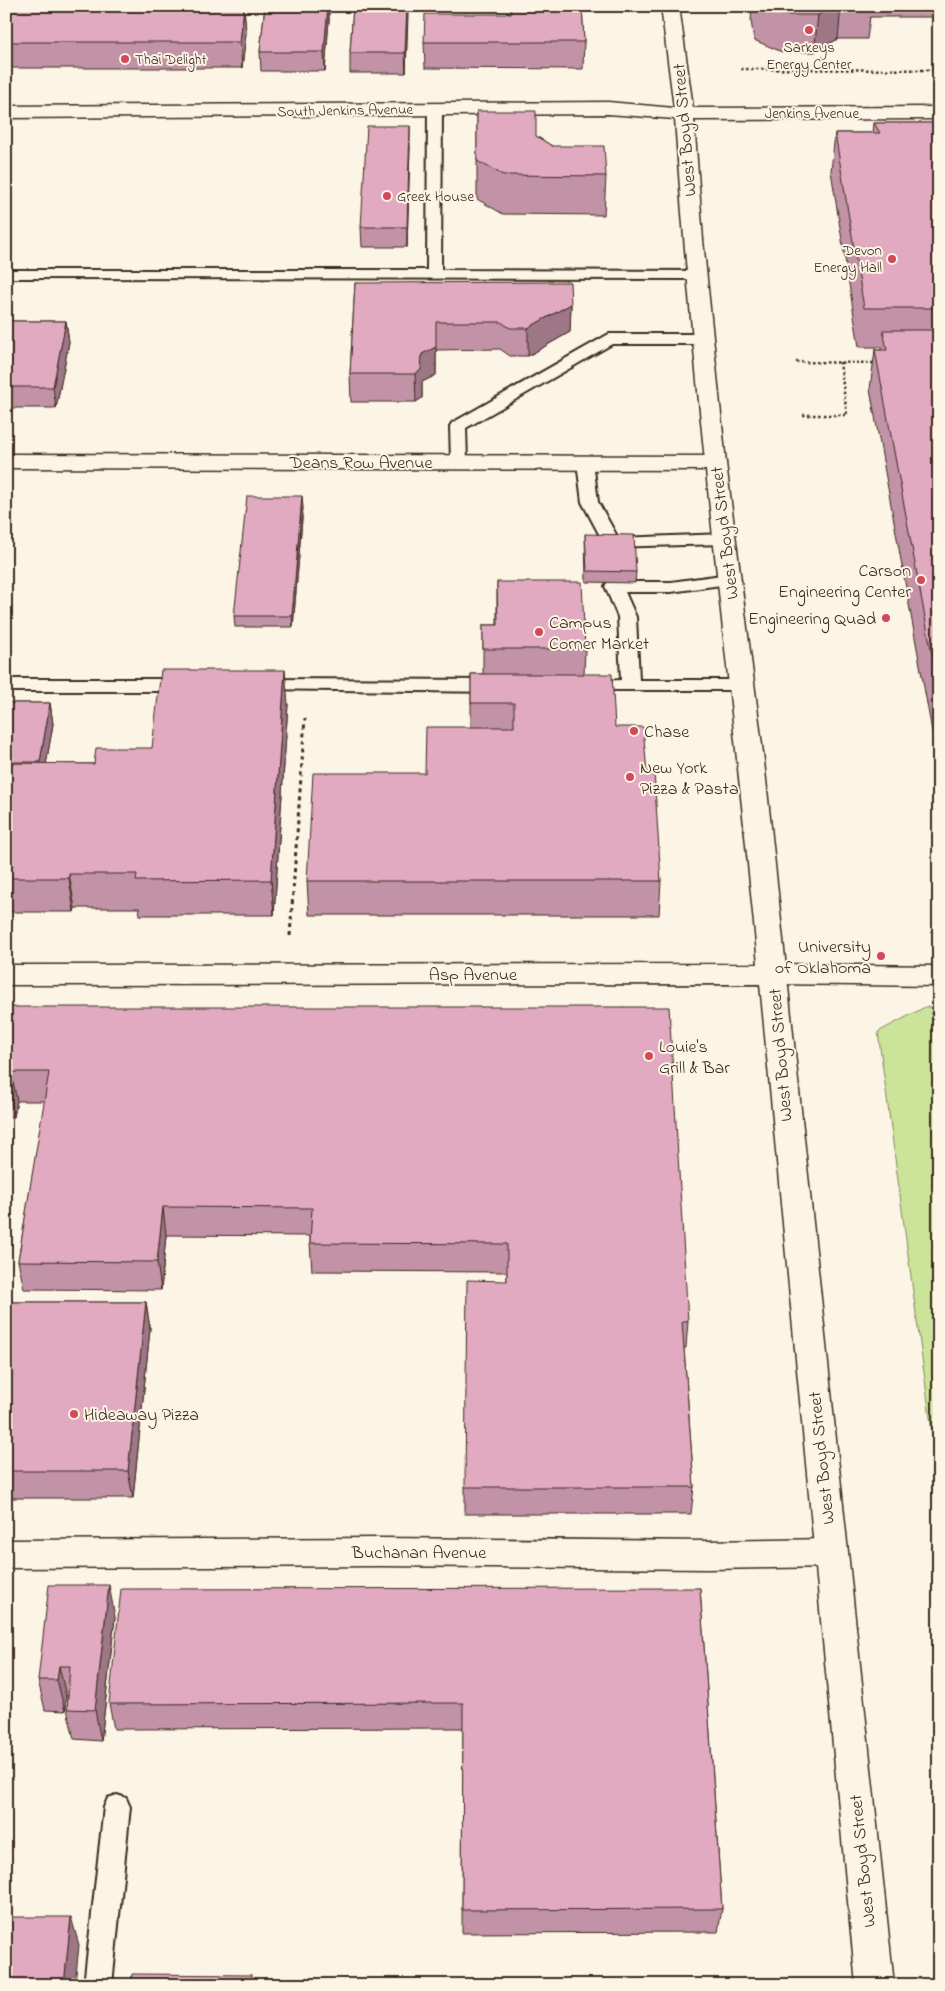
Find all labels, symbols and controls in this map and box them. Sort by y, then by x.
marker: Sarkeys Energy Center [803,24,815,36]
place label: Sarkeys Energy Center [766,37,852,77]
place label: Thai Delight [135,49,207,72]
marker: Thai Delight [119,53,131,65]
street label: West Boyd Street [667,62,705,198]
street label: South Jenkins Avenue [277,99,414,123]
street label: Jenkins Avenue [765,103,859,125]
place label: Greek House [397,186,475,208]
marker: Greek House [381,190,393,202]
place label: Devon Energy Hall [813,240,882,280]
marker: Devon Energy Hall [886,253,898,265]
street label: Deans Row Avenue [289,451,433,477]
street label: West Boyd Street [705,465,747,601]
place label: Carson Engineering Center [778,559,911,607]
marker: Carson Engineering Center [915,574,927,586]
place label: Engineering Quad [748,607,876,634]
place label: Campus Corner Market [549,611,649,658]
marker: Engineering Quad [880,612,892,624]
marker: Campus Corner Market [533,626,545,638]
place label: Chase [644,720,690,746]
marker: Chase [628,725,640,737]
place label: New York Pizza & Pasta [640,756,739,803]
marker: New York Pizza & Pasta [624,771,636,783]
place label: University of Oklahoma [775,935,871,982]
marker: University of Oklahoma [875,950,887,962]
street label: Asp Avenue [429,963,518,989]
street label: West Boyd Street [763,987,801,1123]
place label: Louie's Grill & Bar [659,1035,730,1082]
marker: Louie's Grill & Bar [643,1050,655,1062]
street label: West Boyd Street [803,1390,843,1526]
place label: Hideaway Pizza [84,1403,199,1429]
marker: Hideaway Pizza [68,1408,80,1420]
street label: Buchanan Avenue [351,1541,487,1567]
street label: West Boyd Street [844,1793,884,1929]

